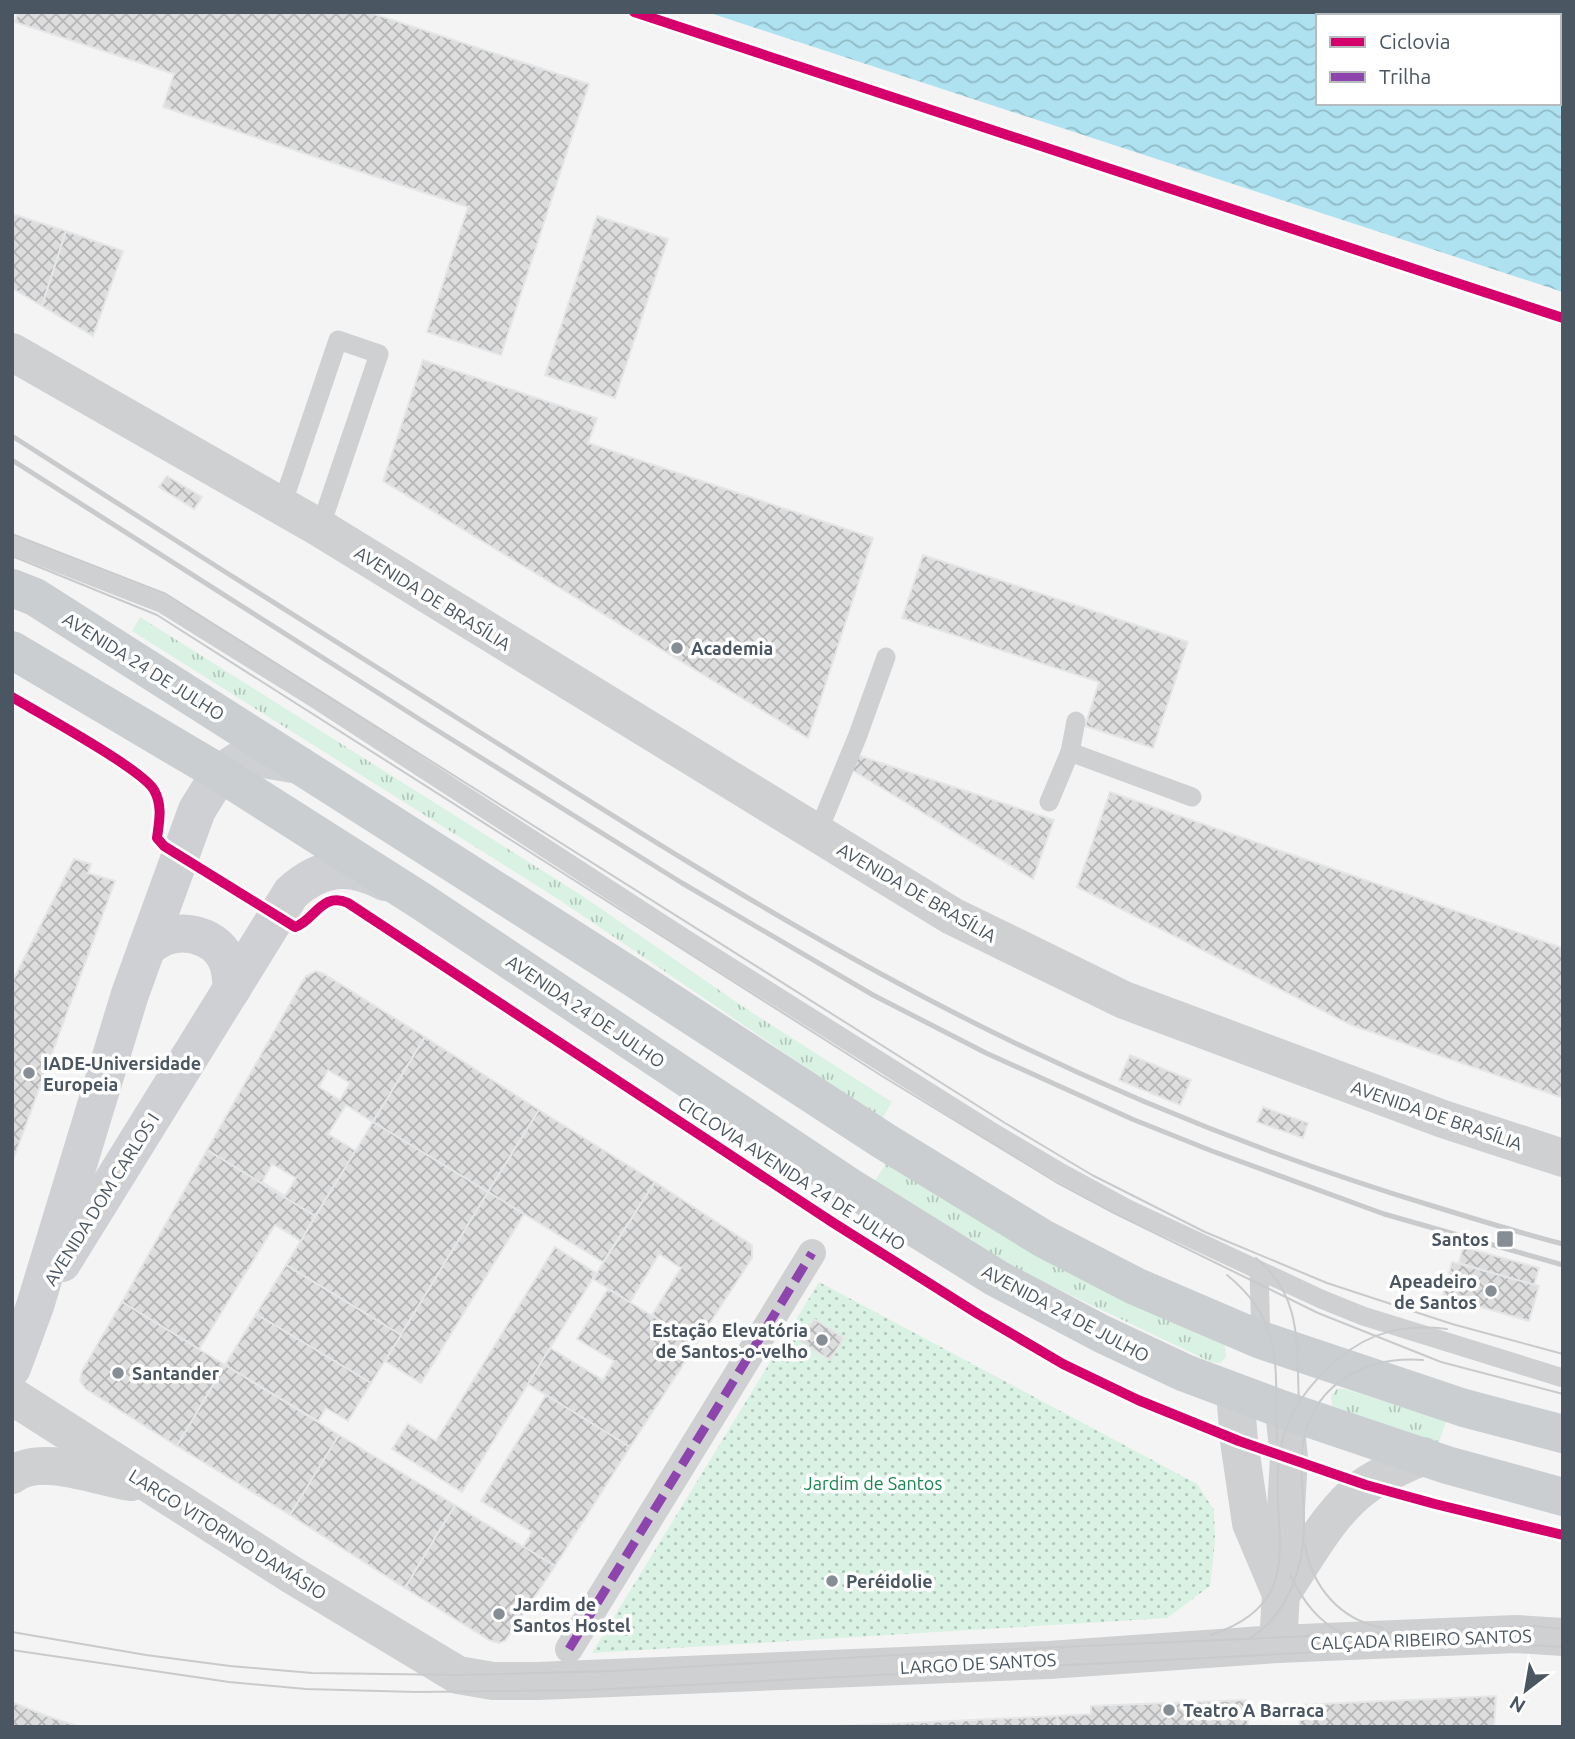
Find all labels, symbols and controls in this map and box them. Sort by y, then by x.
legend [1316,14,1561,105]
text: Ciclovia [1379,29,1451,53]
text: Trilha [1379,64,1431,88]
street label: AVENIDA DE BRASÍLIA [352,541,515,654]
street label: AVENIDA 24 DE JULHO [60,608,228,724]
place label: Academia [691,638,773,658]
marker: Academia [669,640,685,656]
street label: AVENIDA DE BRASÍLIA [834,838,1001,946]
street label: AVENIDA 24 DE JULHO [503,951,669,1071]
place label: IADE-Universidade Europeia [43,1053,201,1094]
marker: IADE-Universidade Europeia [21,1065,37,1081]
street label: AVENIDA DE BRASÍLIA [1349,1075,1526,1154]
street label: CICLOVIA AVENIDA 24 DE JULHO [675,1092,909,1254]
street label: AVENIDA DOM CARLOS I [40,1109,162,1289]
place label: Santos [1431,1229,1489,1249]
marker: Santos [1495,1229,1515,1249]
street label: AVENIDA 24 DE JULHO [979,1260,1153,1366]
place label: Apeadeiro de Santos [1389,1271,1477,1312]
marker: Apeadeiro de Santos [1483,1283,1499,1299]
place label: Estação Elevatória de Santos-o-velho [652,1320,808,1361]
marker: Estação Elevatória de Santos-o-velho [814,1332,830,1348]
place label: Santander [132,1363,220,1383]
marker: Santander [110,1365,126,1381]
street label: LARGO VITORINO DAMÁSIO [126,1464,331,1603]
park label: Jardim de Santos [804,1473,942,1493]
place label: Peréidolie [846,1571,933,1591]
marker: Peréidolie [824,1573,840,1589]
place label: Jardim de Santos Hostel [513,1594,631,1635]
marker: Jardim de Santos Hostel [491,1606,507,1622]
street label: CALÇADA RIBEIRO SANTOS [1310,1625,1532,1653]
street label: LARGO DE SANTOS [899,1649,1057,1677]
north arrow [1491,1655,1561,1725]
text: N [1505,1691,1529,1718]
place label: Teatro A Barraca [1183,1700,1324,1720]
marker: Teatro A Barraca [1161,1702,1177,1718]

